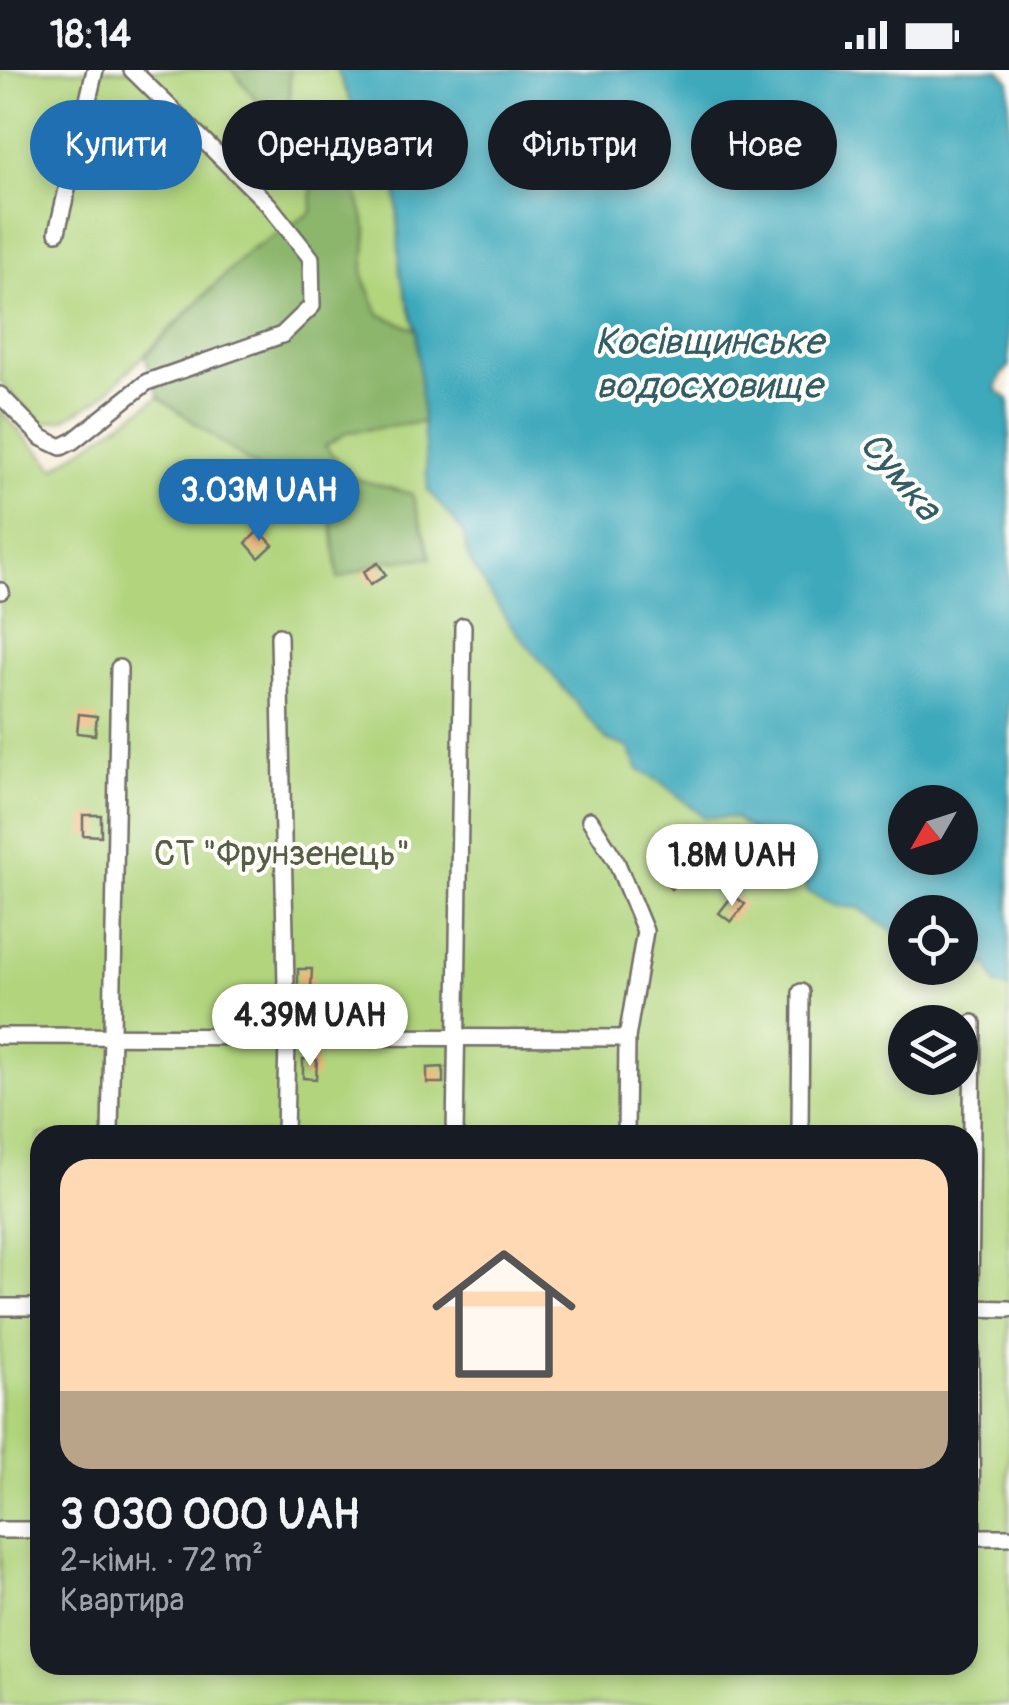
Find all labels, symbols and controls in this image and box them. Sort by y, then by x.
text: 18:14 [50,11,131,59]
chip: Купити [30,100,202,190]
chip: Орендувати [222,100,468,190]
chip: Фільтри [488,100,671,190]
chip: Нове [691,100,837,190]
water label: Косівщинське водосховище [595,318,827,410]
water label: Сумка [849,422,953,532]
pin: 3.03M UAH [145,459,373,544]
text: 3.03M UAH [181,471,337,511]
north arrow [888,785,978,875]
map controls [888,785,978,1095]
pin: 1.8M UAH [629,824,835,909]
park label: СТ "Фрунзенець" [154,832,410,876]
text: 1.8M UAH [668,836,796,876]
button: locate [888,895,978,985]
pin: 4.39M UAH [196,984,424,1069]
text: 4.39M UAH [234,996,386,1036]
button: layers [888,1005,978,1095]
icon: home [414,1224,594,1404]
text: 3 030 000 UAH [60,1489,359,1541]
text: 2-кімн. · 72 m² [60,1541,263,1581]
text: Квартира [60,1581,184,1621]

